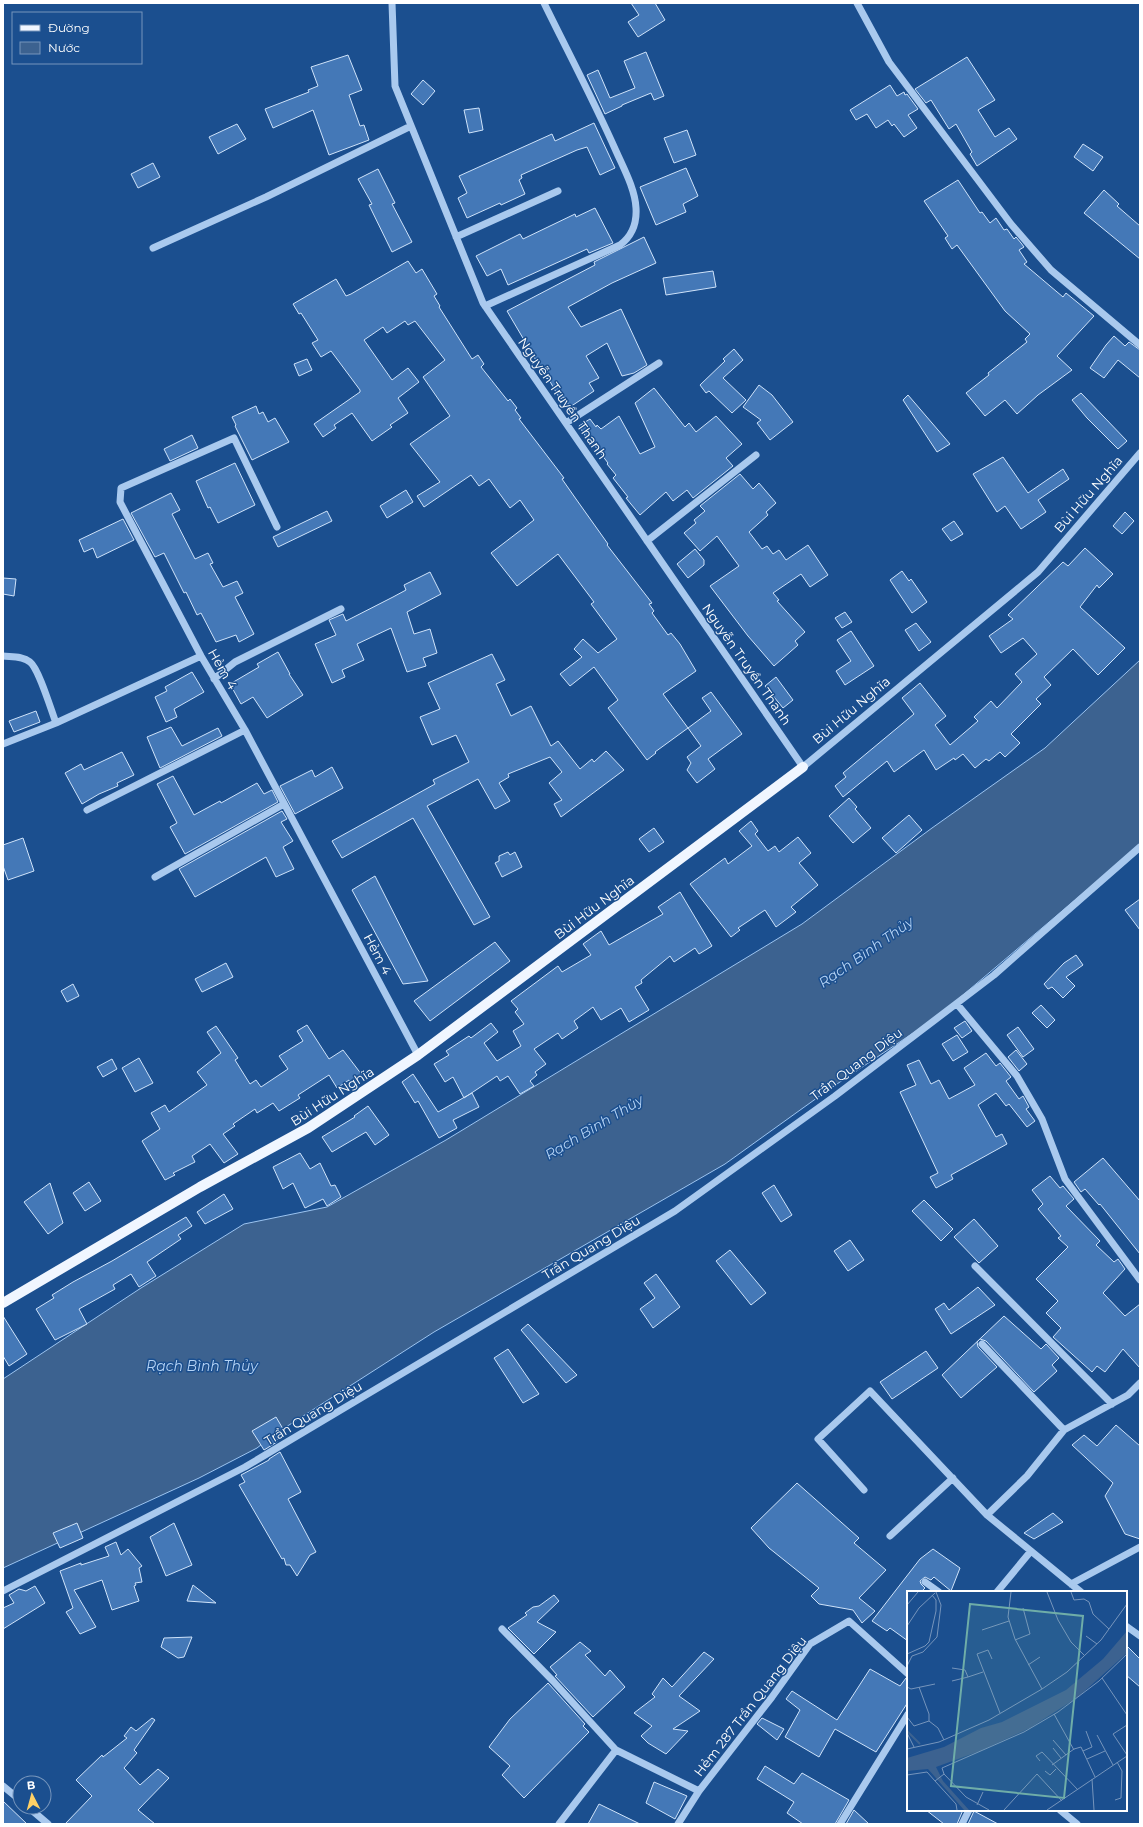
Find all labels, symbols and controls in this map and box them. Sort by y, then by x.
legend [12,12,142,64]
text: Đường [48,20,90,35]
text: Nước [48,40,80,55]
street label: Nguyễn Truyền Thanh [515,334,611,462]
street label: Bùi Hữu Nghĩa [1050,452,1126,536]
street label: Nguyễn Truyền Thanh [699,600,795,728]
street label: Hẻm 4 [205,646,241,692]
street label: Bùi Hữu Nghĩa [809,673,893,747]
street label: Bùi Hữu Nghĩa [551,872,637,942]
water label: Rạch Bình Thủy [815,912,918,991]
street label: Hẻm 4 [361,931,396,978]
street label: Trần Quang Diệu [807,1024,905,1104]
street label: Bùi Hữu Nghĩa [287,1063,377,1129]
water label: Rạch Bình Thủy [541,1090,648,1164]
street label: Trần Quang Diệu [539,1212,643,1282]
water label: Rạch Bình Thủy [146,1357,259,1375]
street label: Trần Quang Diệu [261,1378,365,1448]
inset map [907,1591,1127,1811]
street label: Hẻm 287 Trần Quang Diệu [690,1633,810,1779]
north arrow [12,1775,52,1815]
text: B [26,1778,36,1792]

